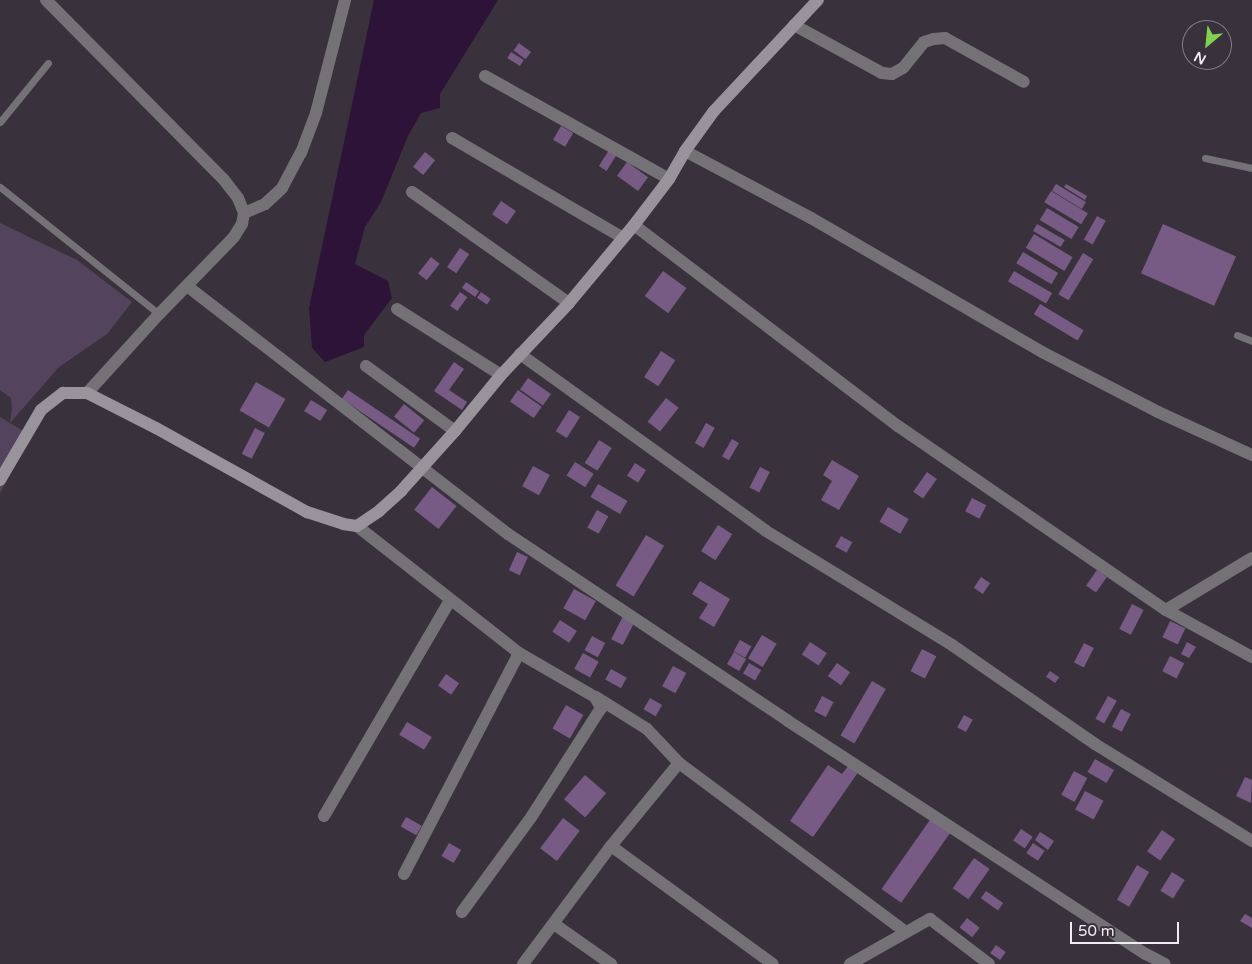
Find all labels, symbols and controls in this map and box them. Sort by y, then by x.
north arrow [1182,20,1232,70]
text: N [1191,48,1209,68]
scale bar [1072,912,1181,944]
text: 50 m [1078,922,1115,940]

